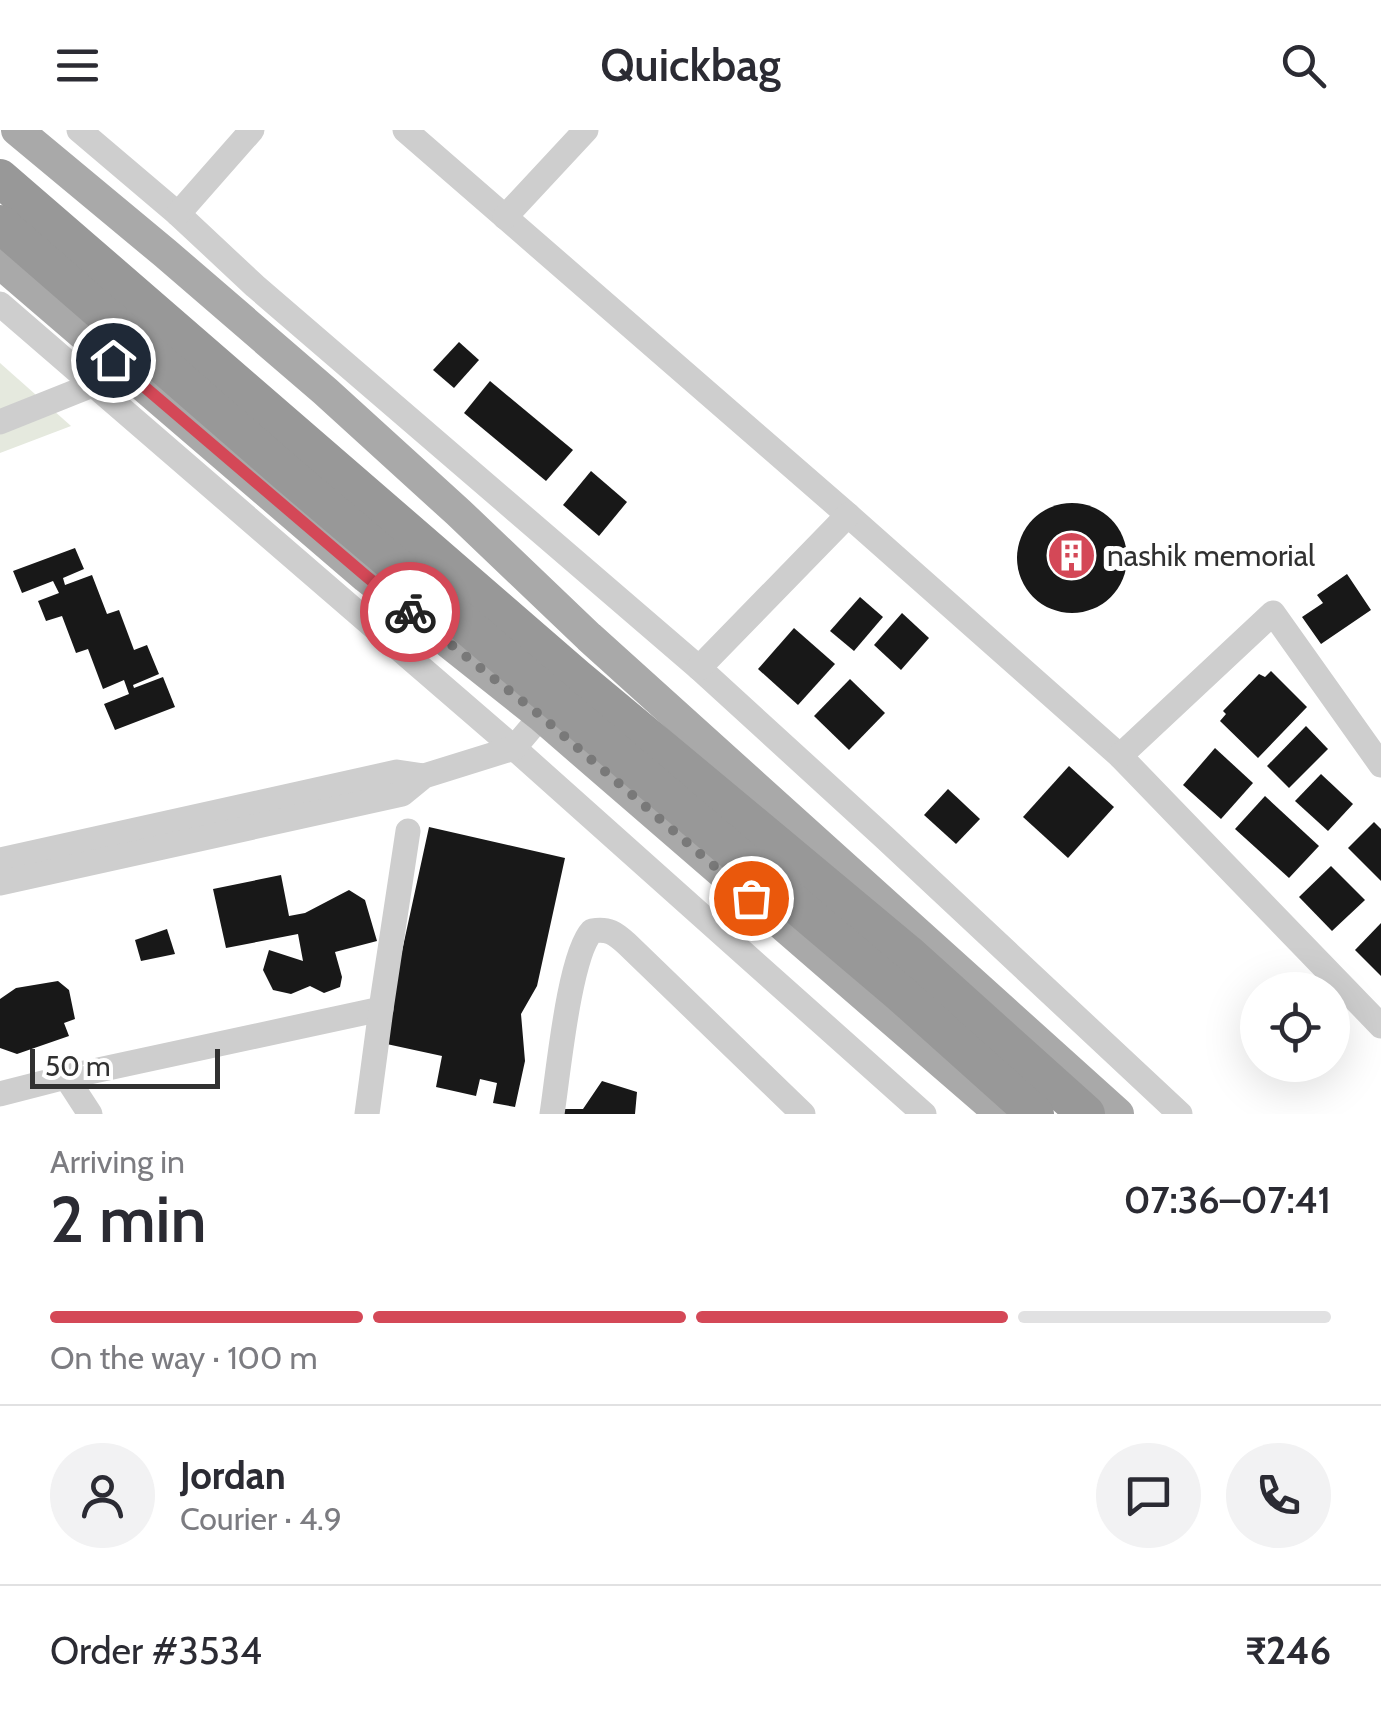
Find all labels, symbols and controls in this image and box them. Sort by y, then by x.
icon: menu [50,38,105,93]
text: Quickbag [600,38,781,92]
icon: search [1276,38,1331,93]
pin [71,318,156,403]
icon: home [86,333,141,388]
building icon: nashik memorial [1046,530,1098,582]
place label: nashik memorial [1107,537,1315,574]
courier [360,562,460,662]
icon: bike [383,585,438,640]
pin [709,856,794,941]
icon: bag [724,871,779,926]
map controls [1240,972,1350,1082]
button: locate [1240,972,1350,1082]
scale bar [30,1044,220,1088]
text: 50 m [45,1049,111,1083]
text: Arriving in [50,1142,185,1181]
text: 07:36–07:41 [1124,1176,1331,1223]
text: 2 min [50,1179,207,1258]
text: On the way · 100 m [50,1338,318,1377]
button: person [50,1443,155,1548]
button: chat [1096,1443,1201,1548]
button: phone [1226,1443,1331,1548]
text: Jordan [180,1452,286,1499]
text: Courier · 4.9 [180,1499,342,1538]
text: Order #3534 [50,1627,262,1674]
text: ₹246 [1245,1627,1331,1674]

